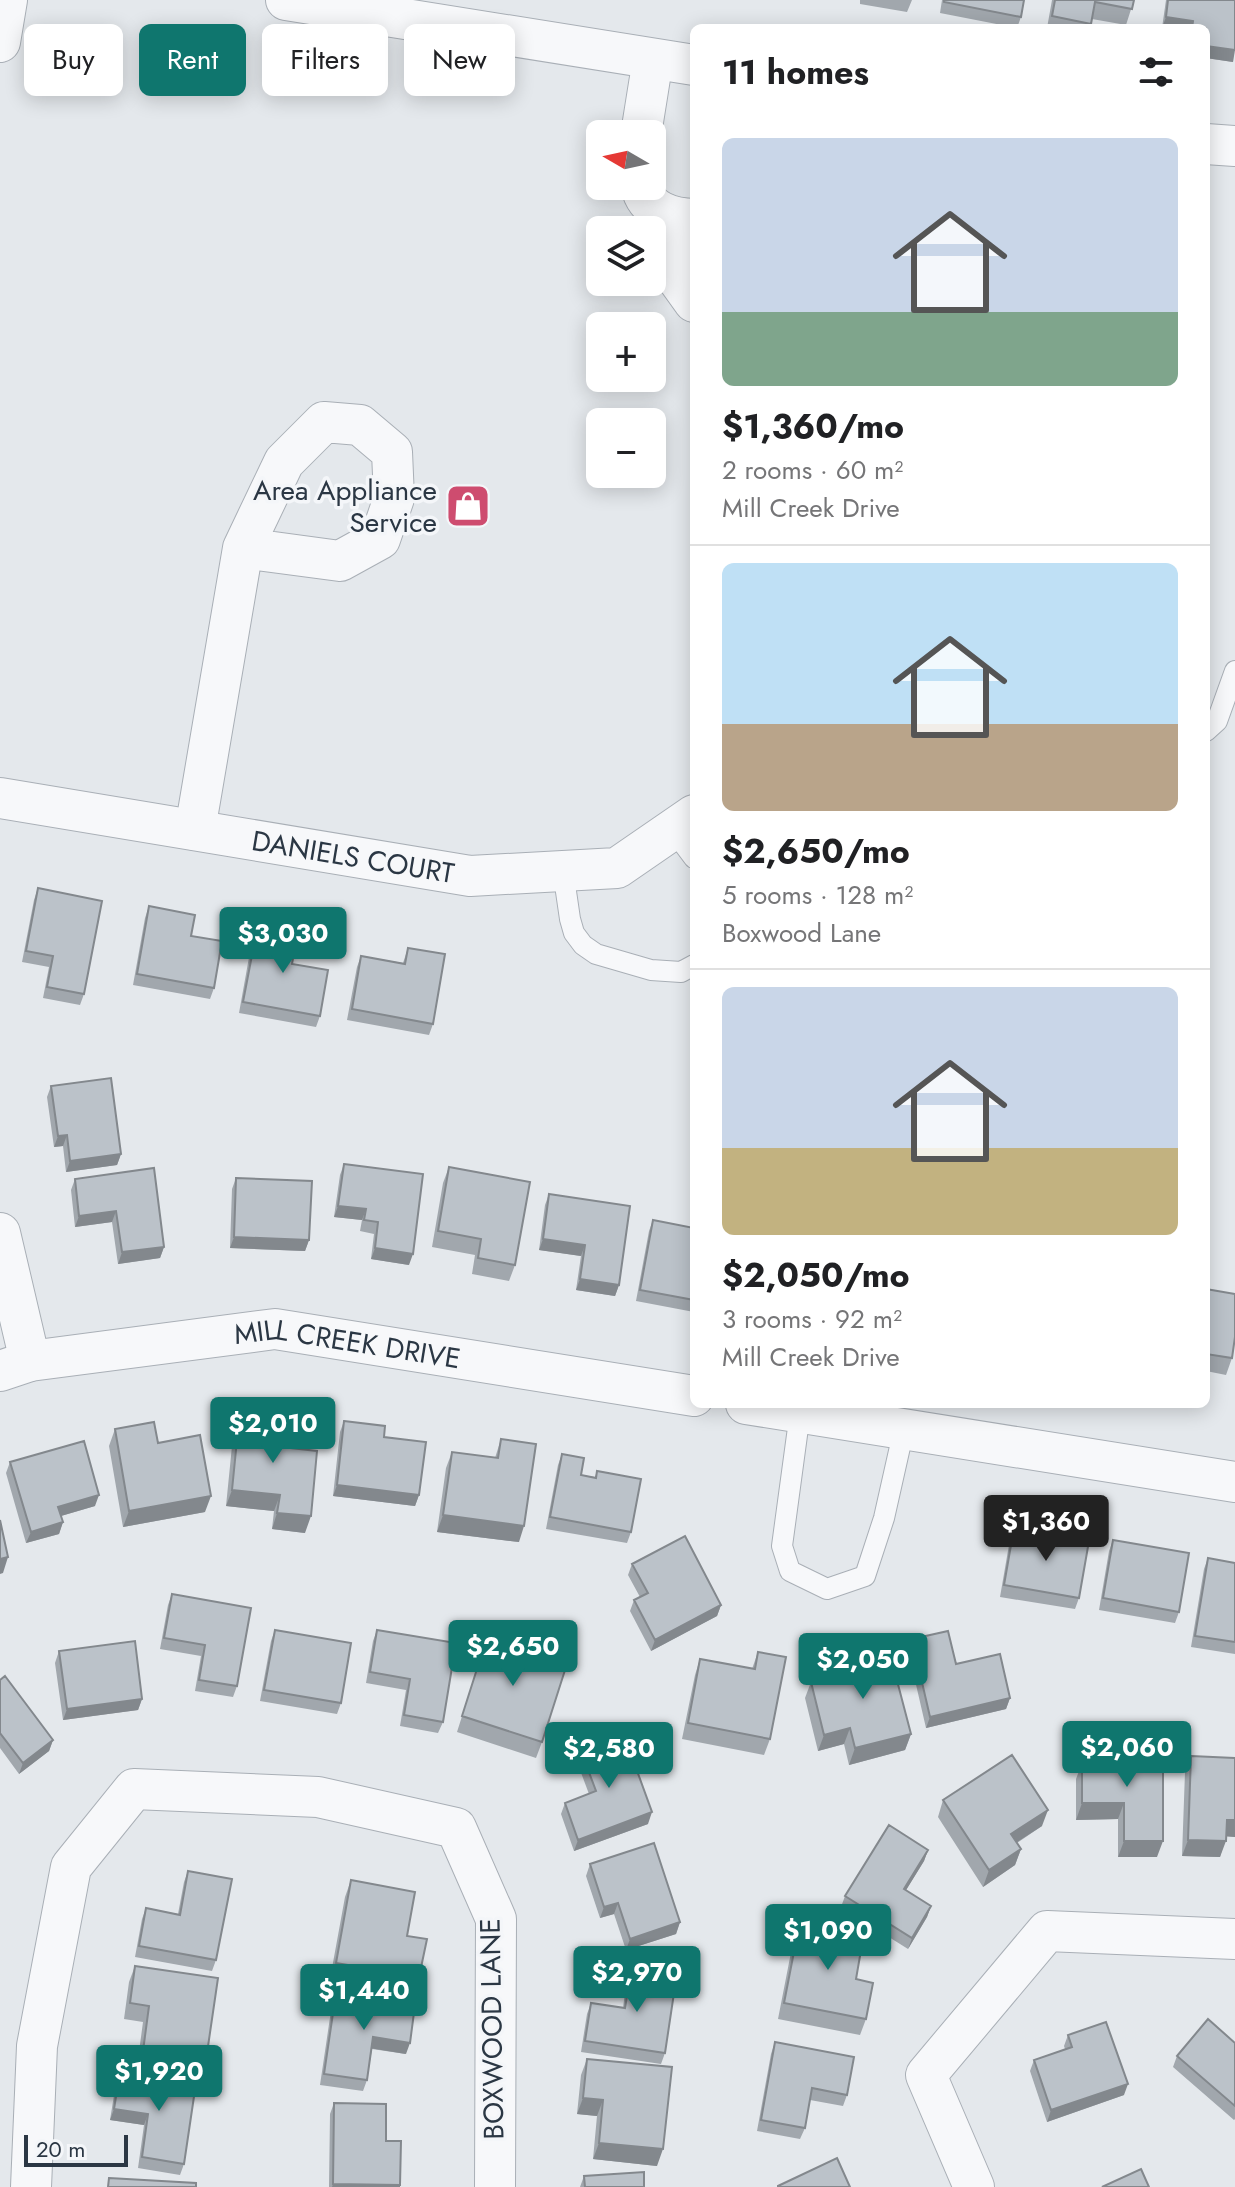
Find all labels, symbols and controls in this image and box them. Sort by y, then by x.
chip: Buy [24,24,123,96]
chip: Rent [139,24,246,96]
chip: Filters [262,24,388,96]
chip: New [404,24,515,96]
text: 11 homes [722,48,869,97]
icon: filters [1134,50,1178,94]
north arrow [586,120,666,200]
map controls [586,120,666,488]
icon: home [878,190,1022,334]
button: layers [586,216,666,296]
button: + [586,312,666,392]
text: $1,360/mo [722,402,904,451]
button: − [586,408,666,488]
text: 2 rooms · 60 m² [722,451,903,489]
place label: Area Appliance Service [253,470,437,543]
shop icon: Area Appliance Service [444,482,492,530]
text: Mill Creek Drive [722,489,900,527]
icon: home [878,615,1022,759]
street label: DANIELS COURT [249,820,457,894]
text: $2,650/mo [722,827,910,876]
text: 5 rooms · 128 m² [722,876,913,914]
pin: $3,030 [218,907,348,975]
text: $3,030 [238,914,328,952]
text: Boxwood Lane [722,914,881,952]
icon: home [878,1039,1022,1183]
text: $2,050/mo [722,1251,910,1300]
text: 3 rooms · 92 m² [722,1300,902,1338]
street label: MILL CREEK DRIVE [232,1308,463,1379]
text: Mill Creek Drive [722,1338,900,1376]
pin: $2,010 [208,1397,338,1465]
text: $2,010 [228,1404,318,1442]
pin: $1,360 [981,1495,1111,1563]
text: $1,360 [1002,1502,1090,1540]
pin: $2,650 [448,1620,578,1688]
text: $2,650 [466,1627,560,1665]
pin: $2,050 [798,1633,928,1701]
text: $2,050 [817,1640,909,1678]
pin: $2,060 [1062,1721,1192,1789]
pin: $2,580 [544,1722,674,1790]
text: $2,060 [1080,1728,1174,1766]
text: $2,580 [563,1729,655,1767]
pin: $1,090 [763,1904,893,1972]
text: $1,090 [783,1911,873,1949]
street label: BOXWOOD LANE [470,1918,514,2140]
pin: $2,970 [572,1946,702,2014]
text: $2,970 [591,1953,683,1991]
pin: $1,440 [299,1964,429,2032]
text: $1,440 [318,1971,410,2009]
pin: $1,920 [94,2045,224,2113]
text: $1,920 [114,2052,204,2090]
scale bar [24,2131,128,2167]
text: 20 m [36,2133,85,2165]

